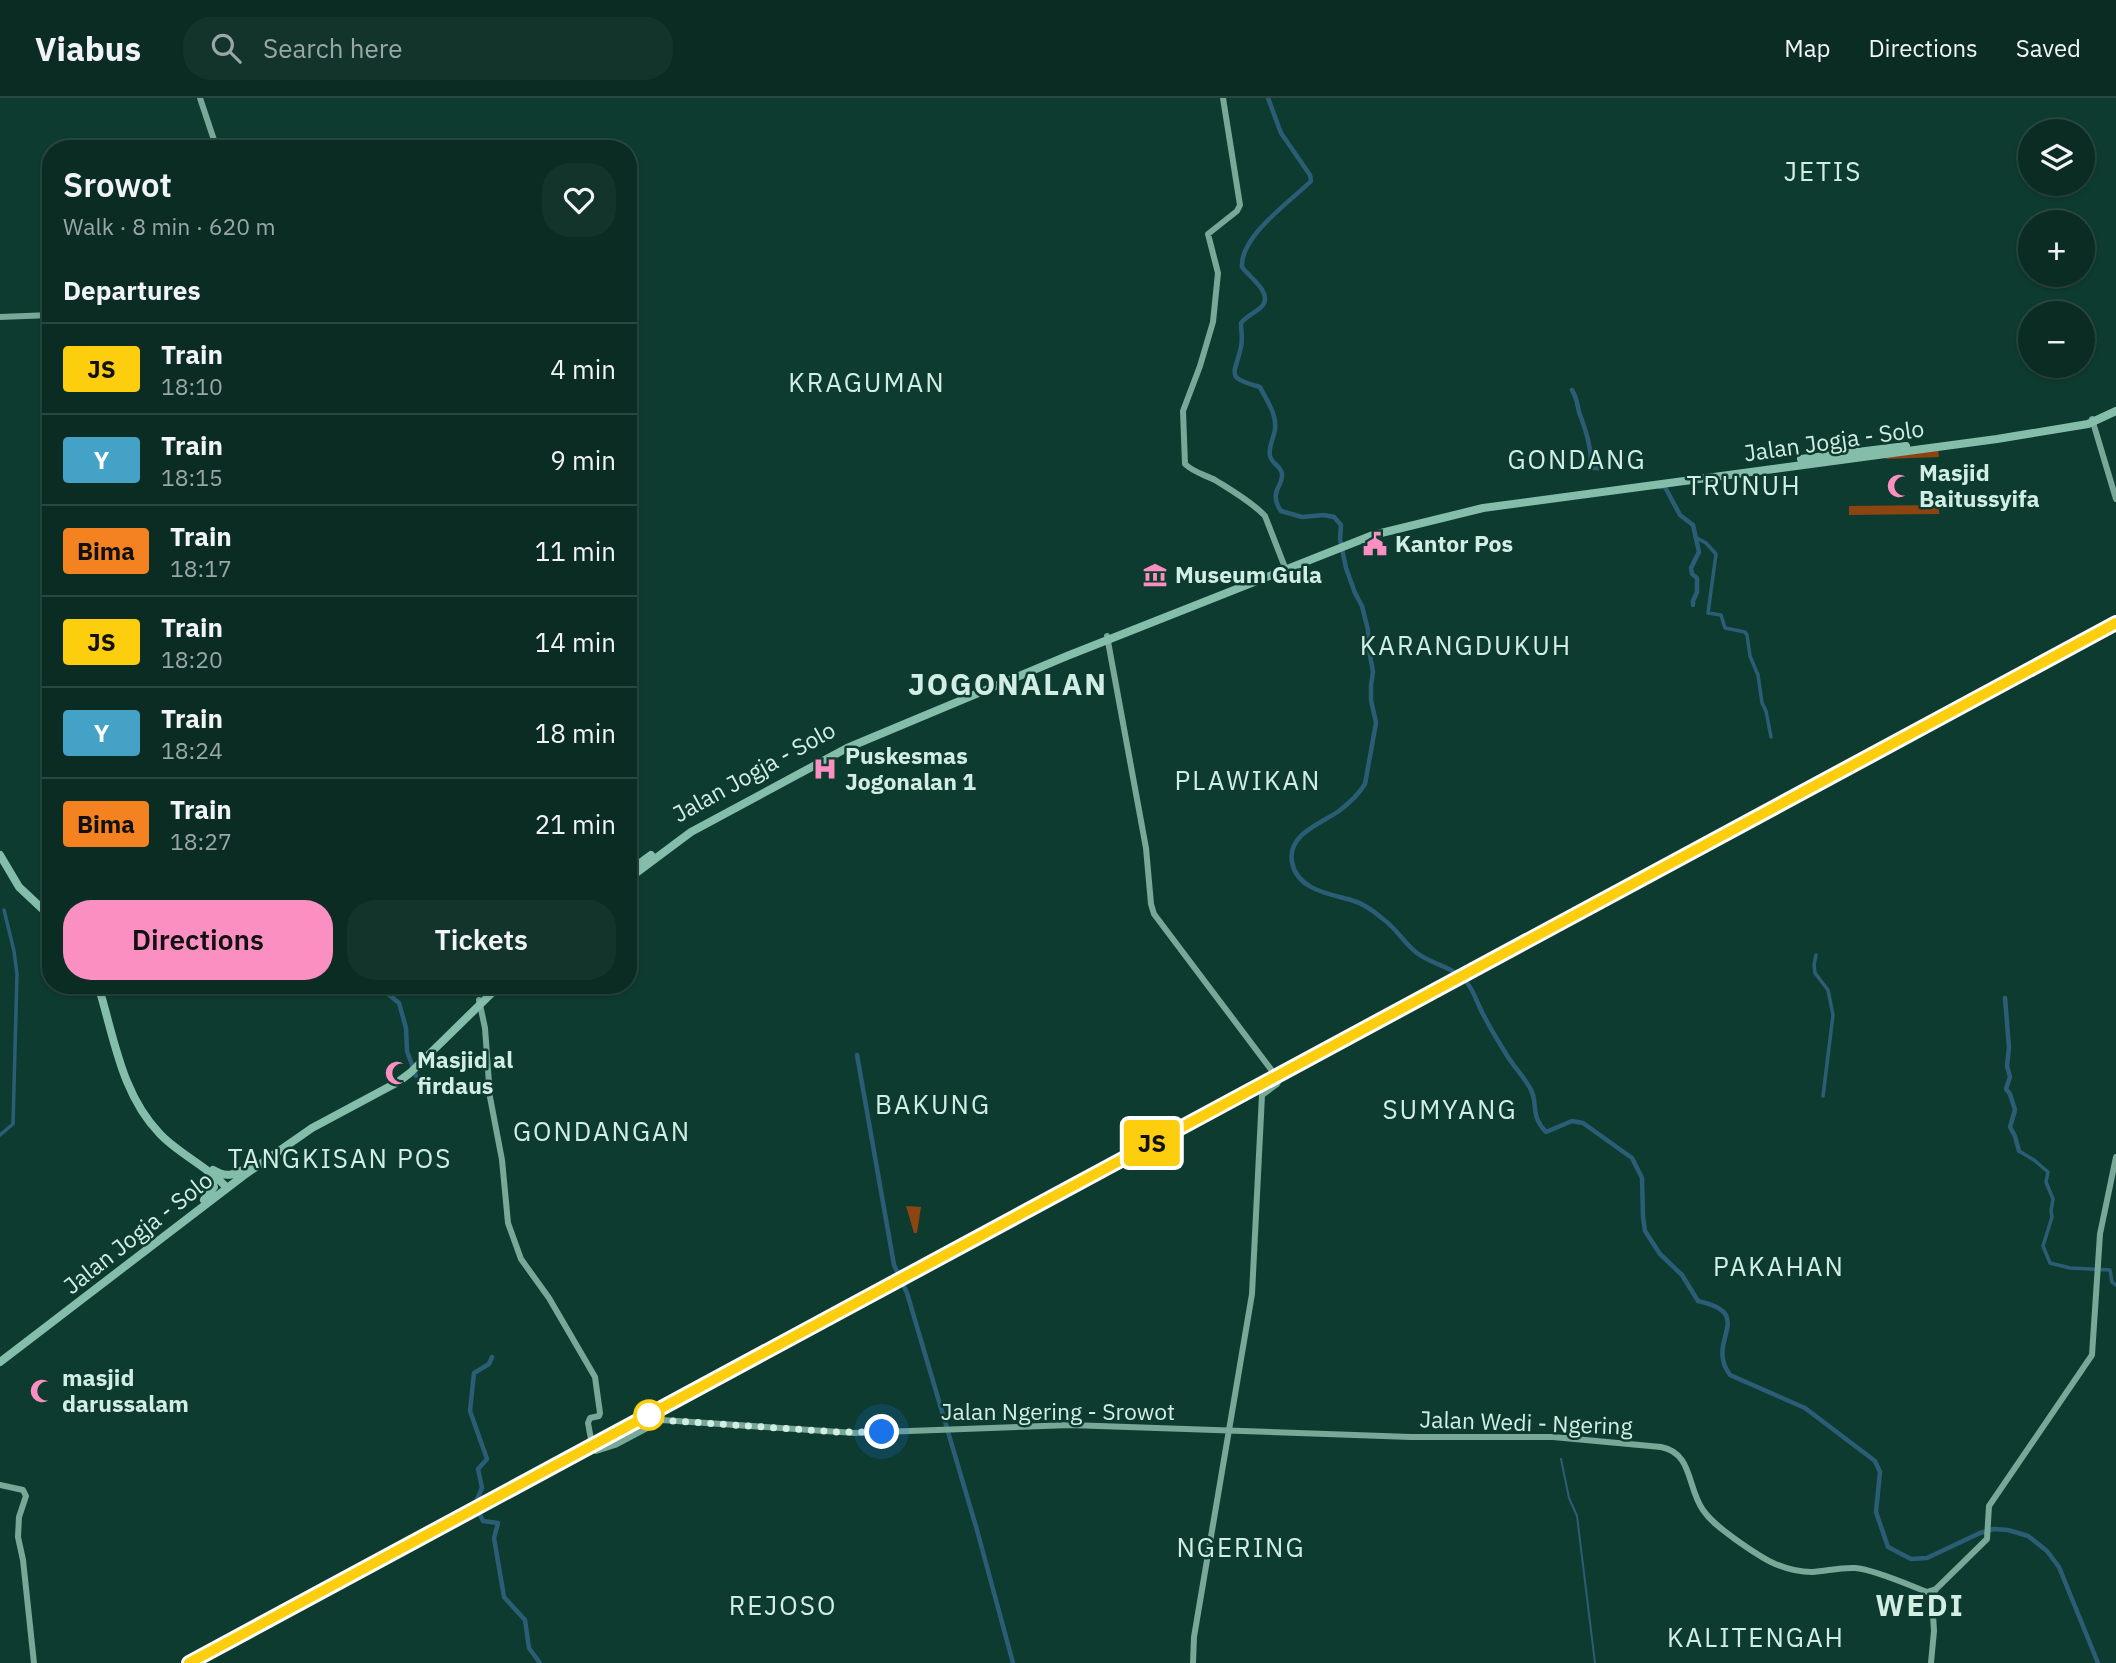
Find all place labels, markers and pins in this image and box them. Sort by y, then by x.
place label: Masjid Baitussyifa [1919,457,2040,513]
mosque icon: Masjid Baitussyifa [1885,472,1913,500]
place label: Kantor Pos [1395,528,1513,558]
public building icon: Kantor Pos [1361,530,1389,558]
place label: Museum Gula [1175,559,1322,589]
museum icon: Museum Gula [1141,561,1169,589]
place label: Puskesmas Jogonalan 1 [845,740,976,796]
hospital icon: Puskesmas Jogonalan 1 [811,755,839,783]
place label: Masjid al firdaus [417,1044,513,1100]
mosque icon: Masjid al firdaus [383,1059,411,1087]
place label: masjid darussalam [62,1362,189,1418]
mosque icon: masjid darussalam [28,1377,56,1405]
unlabelled marker [634,1400,664,1430]

